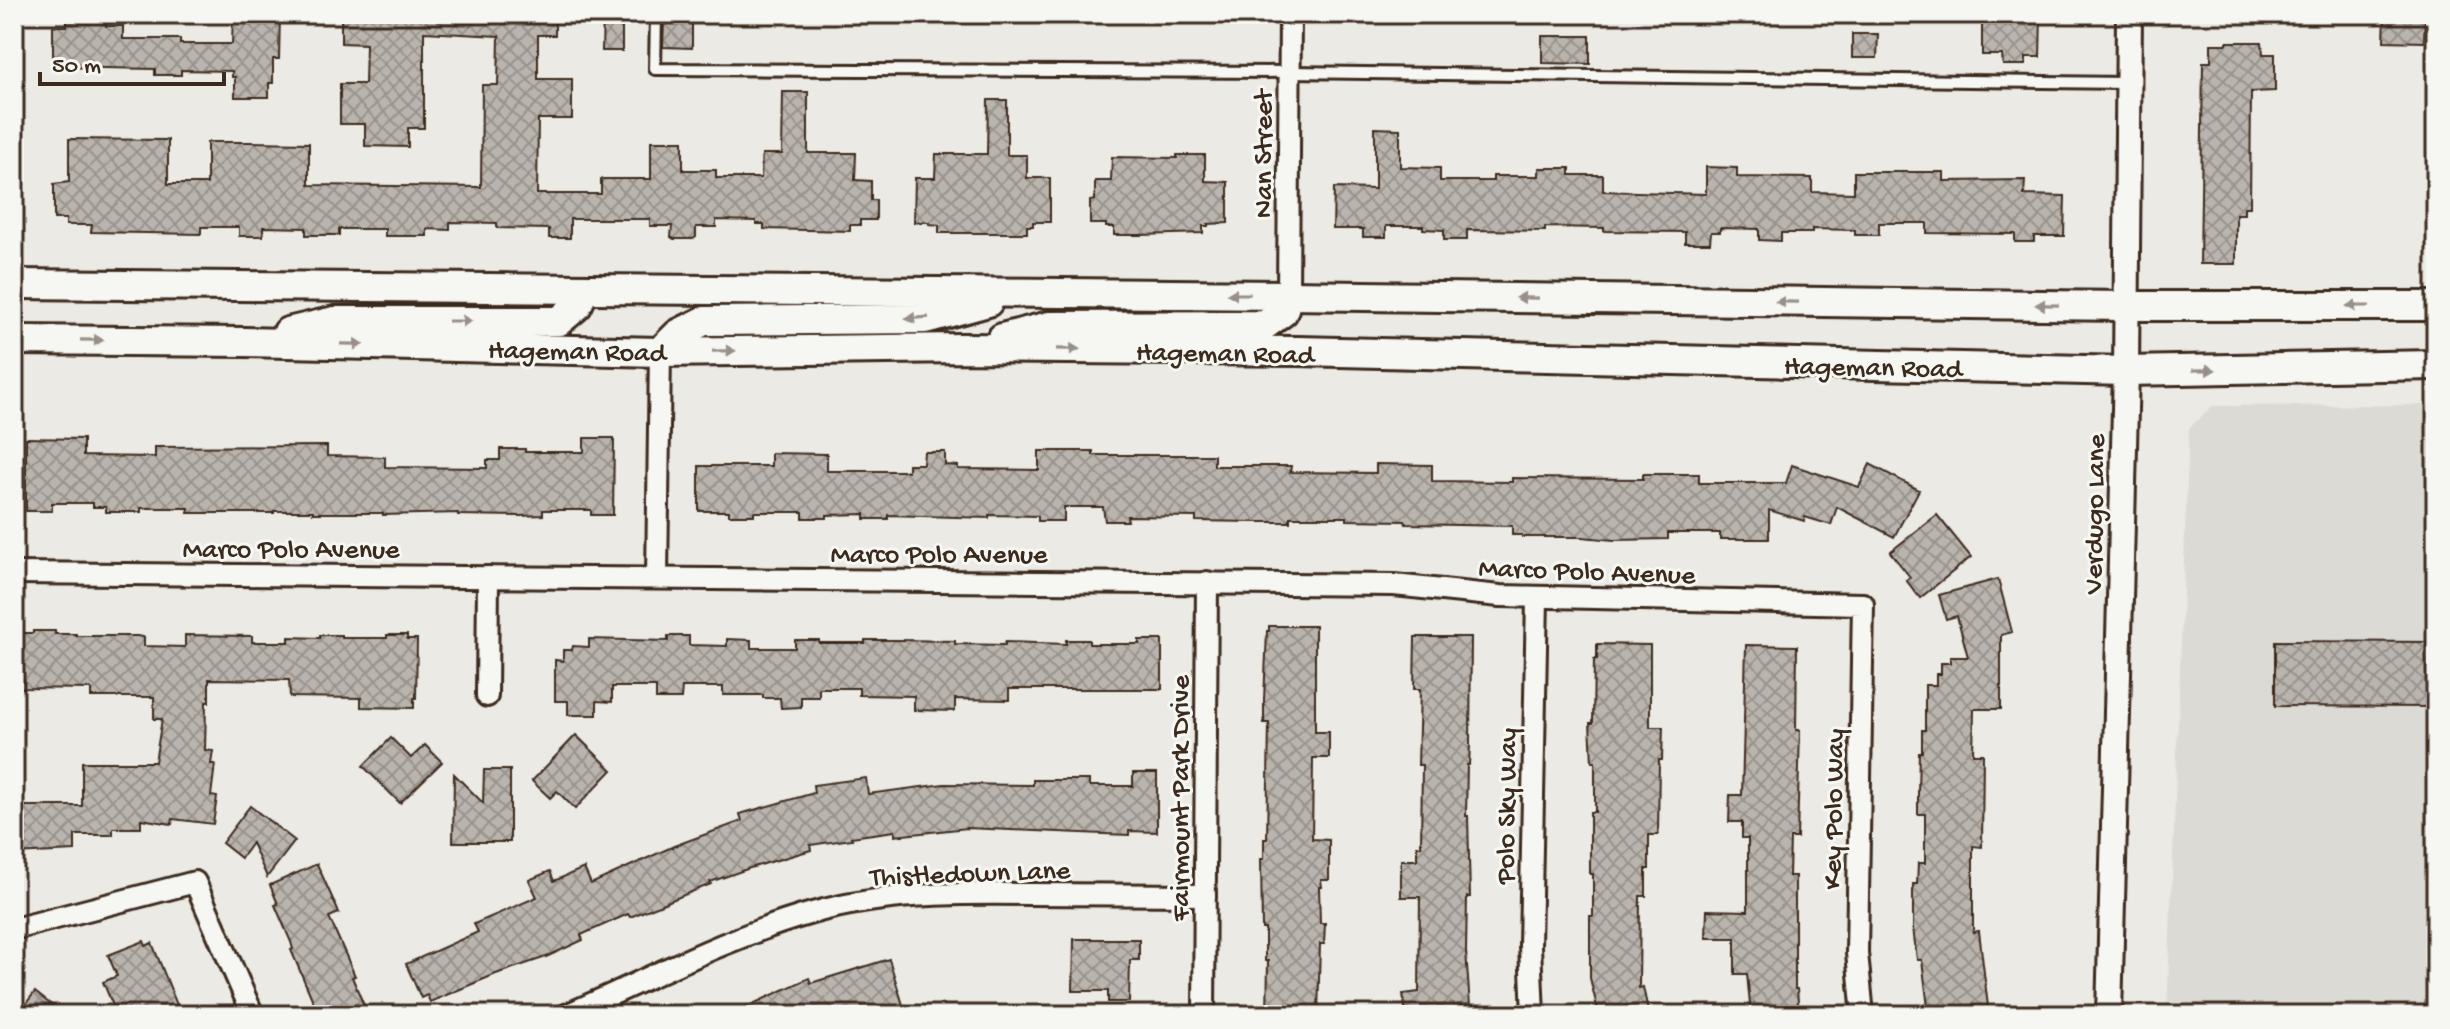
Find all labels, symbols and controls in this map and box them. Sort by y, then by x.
scale bar [40,36,224,86]
text: 50 m [52,53,101,82]
street label: Nan Street [1249,87,1282,218]
one-way arrow [1226,288,1251,300]
one-way arrow [1514,292,1539,304]
one-way arrow [1774,295,1799,308]
one-way arrow [2034,299,2059,311]
one-way arrow [2345,300,2370,312]
one-way arrow [904,312,929,325]
one-way arrow [448,315,473,327]
one-way arrow [80,334,105,347]
street label: Hageman Road [487,335,669,372]
street label: Hageman Road [1135,337,1317,374]
one-way arrow [340,338,365,351]
one-way arrow [1056,343,1081,355]
one-way arrow [712,345,737,357]
street label: Hageman Road [1783,351,1965,388]
one-way arrow [2192,364,2217,376]
street label: Verdugo Lane [2079,433,2114,595]
street label: Marco Polo Avenue [182,535,400,568]
street label: Marco Polo Avenue [830,540,1048,573]
street label: Marco Polo Avenue [1478,553,1696,594]
street label: Fairmount Park Drive [1166,675,1199,922]
street label: Polo Sky Way [1491,727,1526,886]
street label: Key Polo Way [1818,728,1853,890]
street label: Thistledown Lane [867,855,1071,896]

